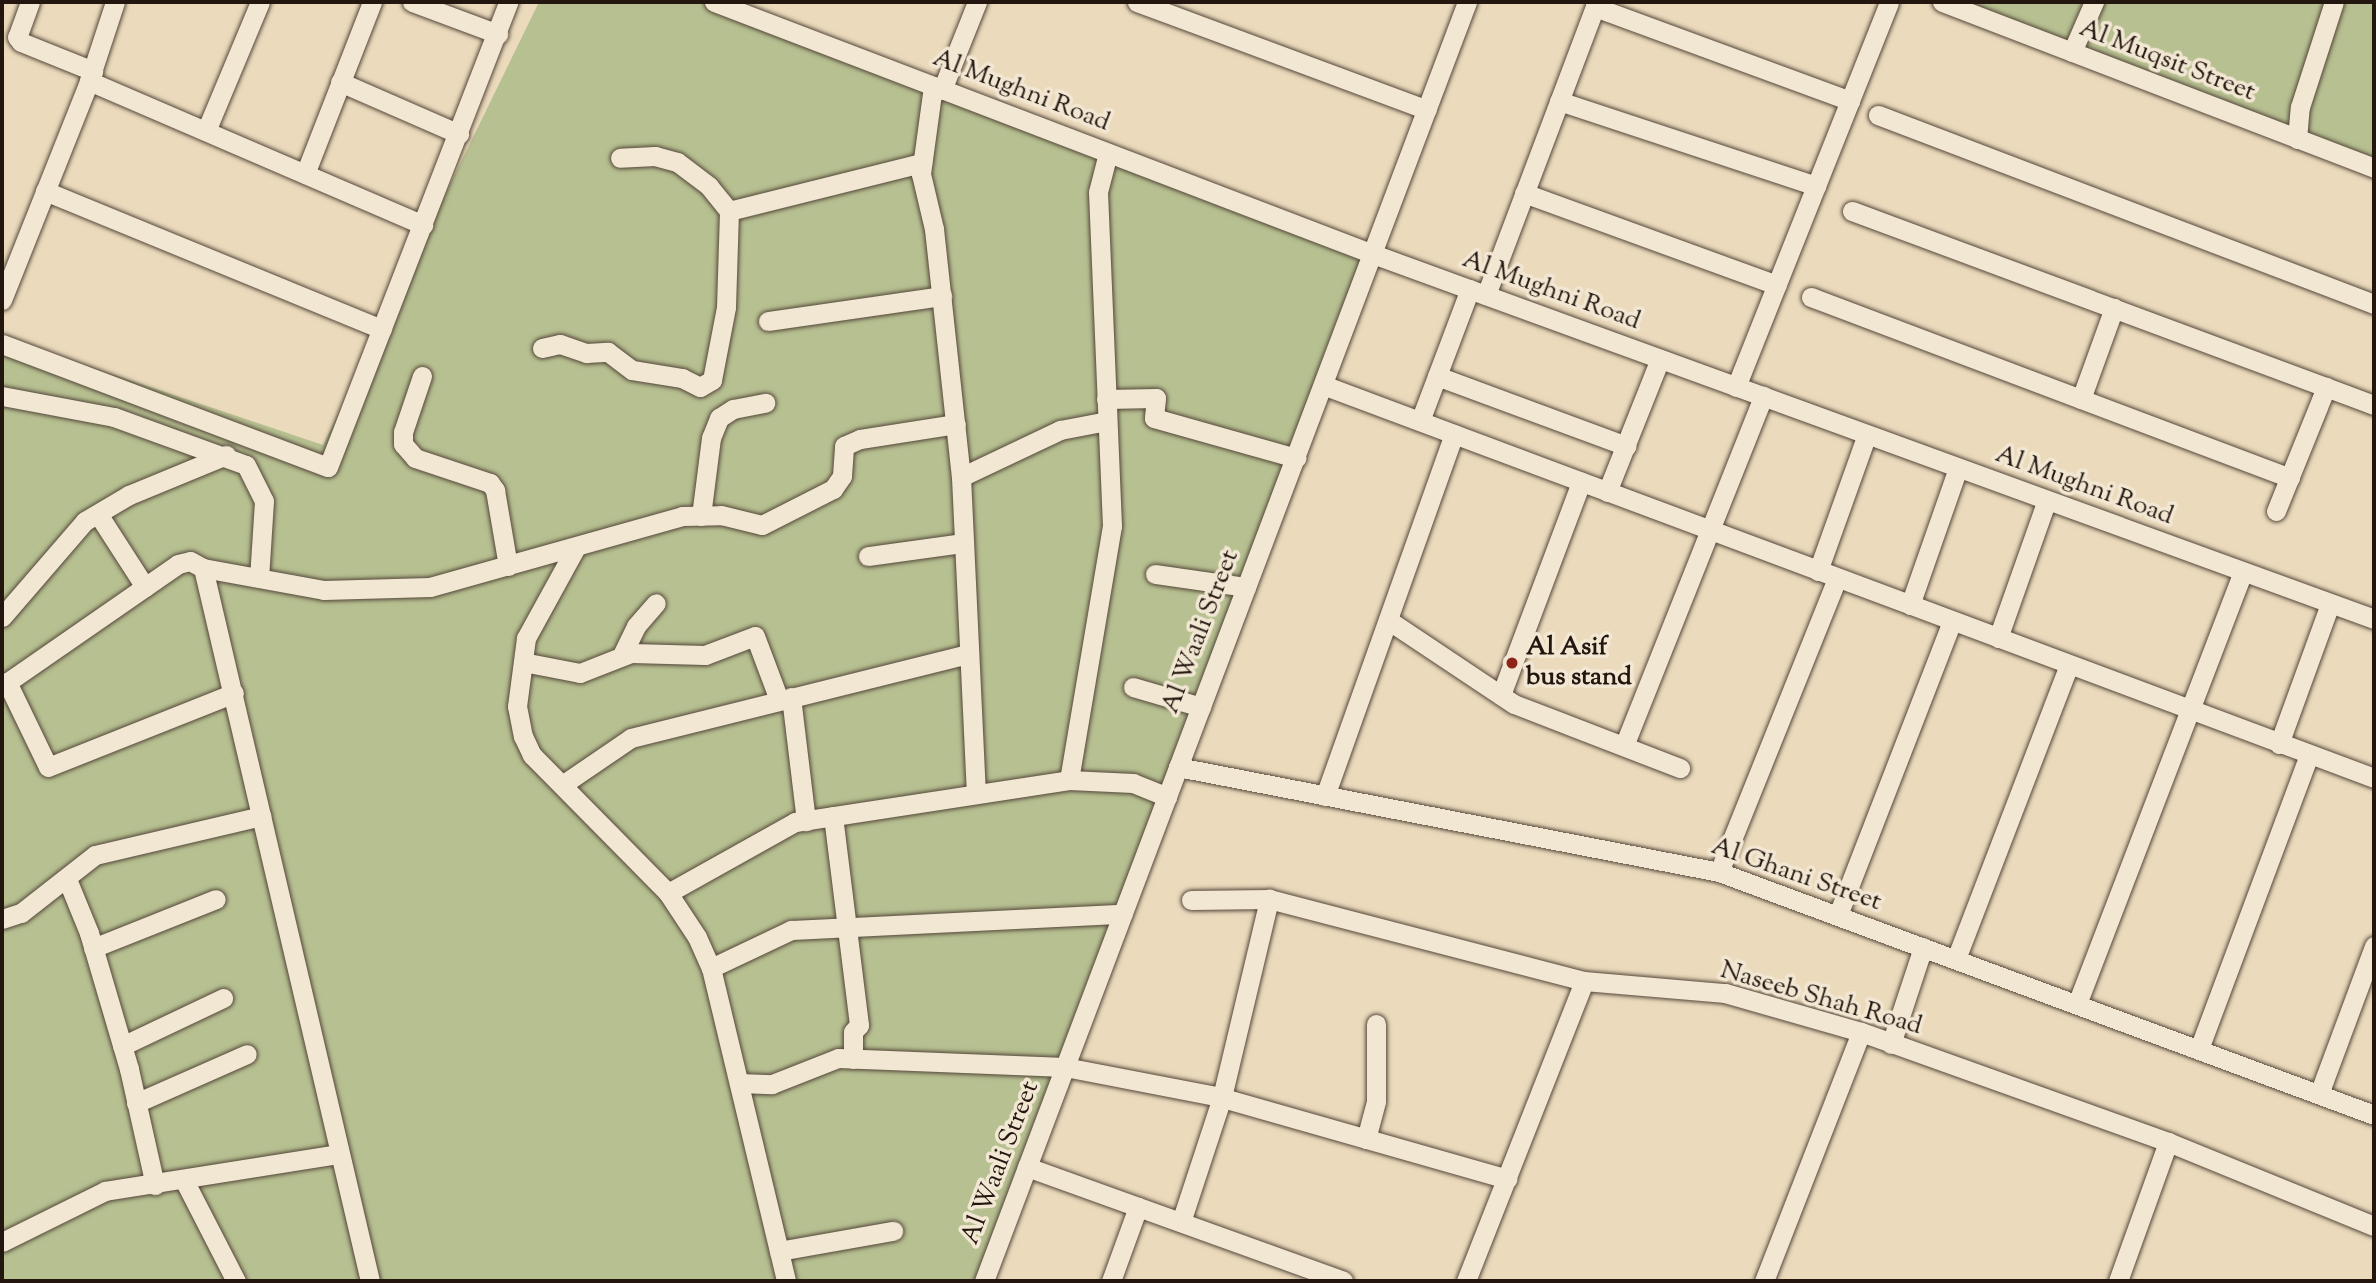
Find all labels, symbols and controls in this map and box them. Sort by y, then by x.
street label: Al Muqsit Street [2075,13,2259,109]
street label: Al Mughni Road [928,43,1114,139]
street label: Al Mughni Road [1458,244,1644,338]
street label: Al Mughni Road [1991,439,2177,533]
street label: Al Waali Street [1156,546,1246,718]
place label: Al Asif bus stand [1526,632,1632,694]
marker: Al Asif bus stand [1504,655,1520,671]
street label: Al Ghani Street [1707,831,1885,919]
street label: Naseeb Shah Road [1716,955,1926,1043]
street label: Al Waali Street [956,1077,1046,1249]

